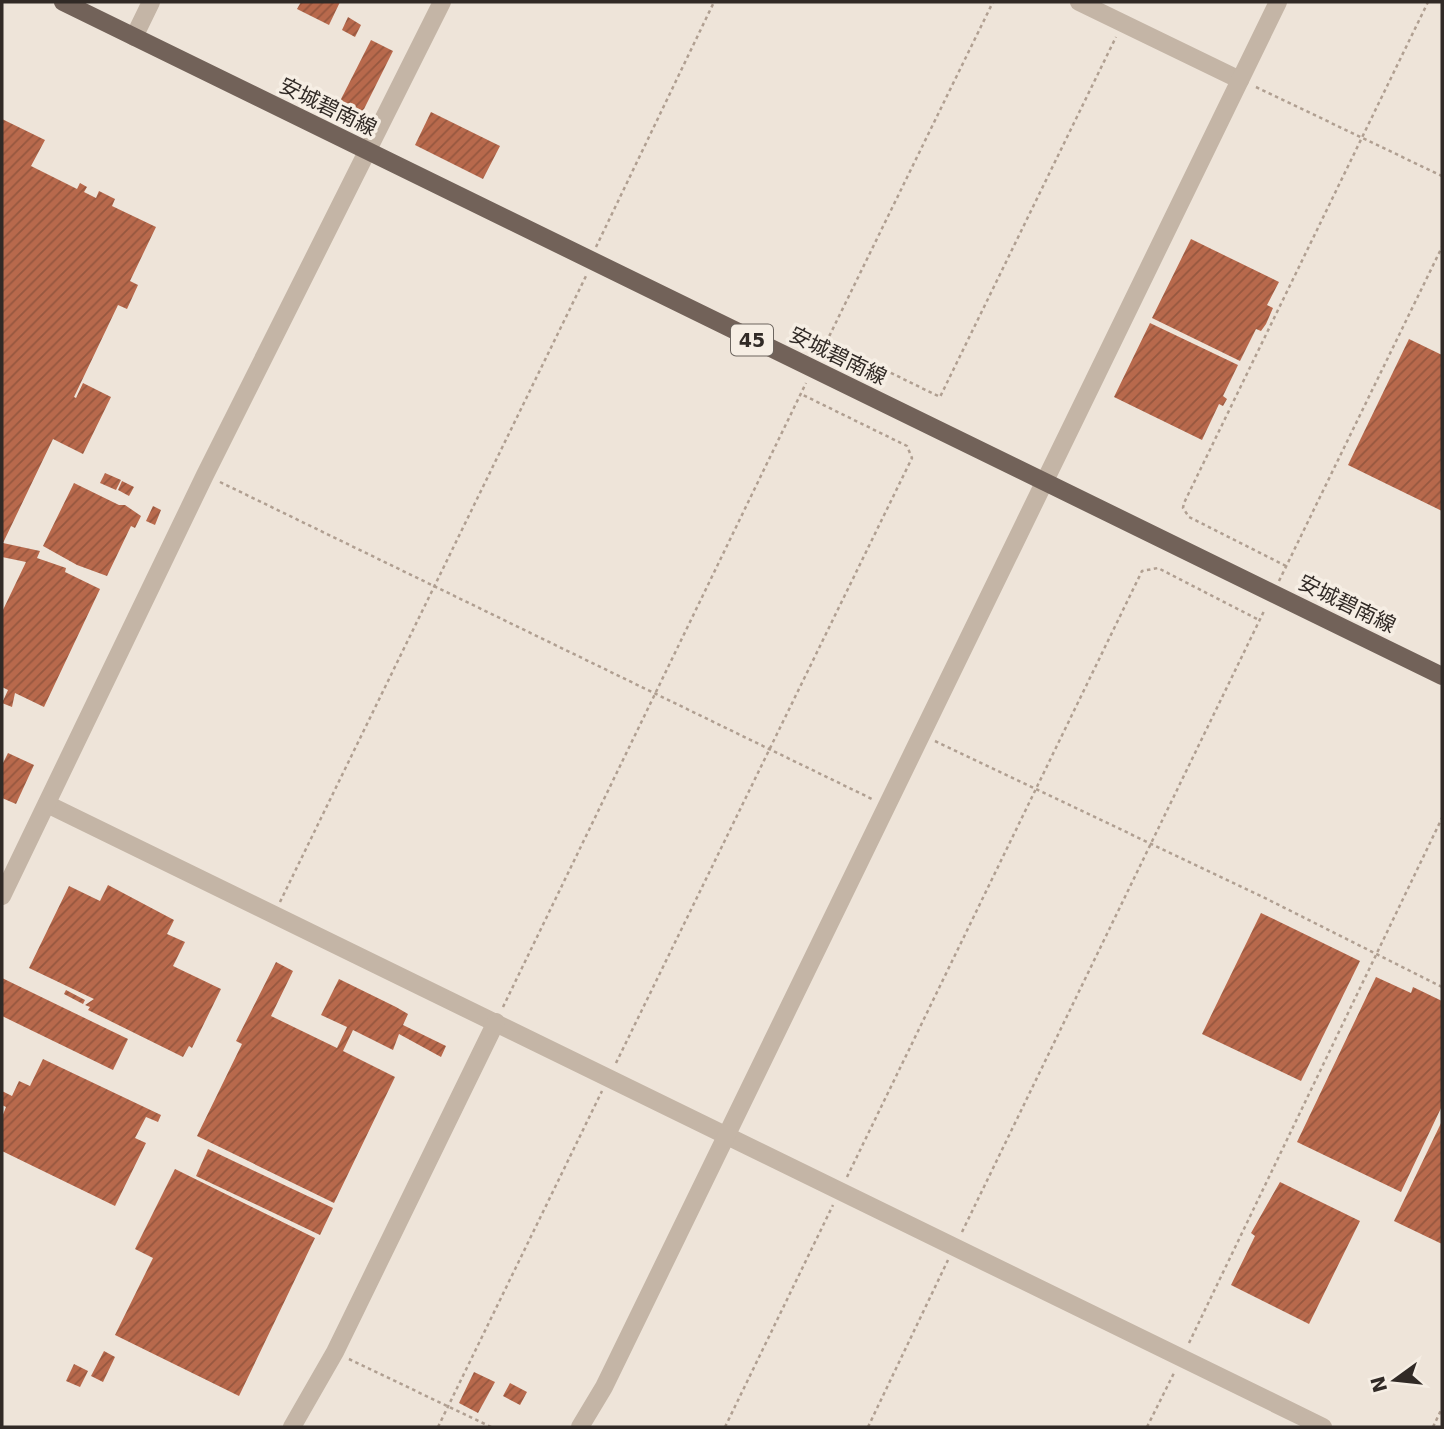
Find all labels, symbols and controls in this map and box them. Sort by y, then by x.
street label: 安城碧南線 [276,73,380,141]
street label: 安城碧南線 [786,322,890,390]
road number: 45 [731,324,773,356]
street label: 安城碧南線 [1295,570,1399,638]
north arrow [1360,1345,1430,1415]
text: N [1366,1374,1391,1395]

